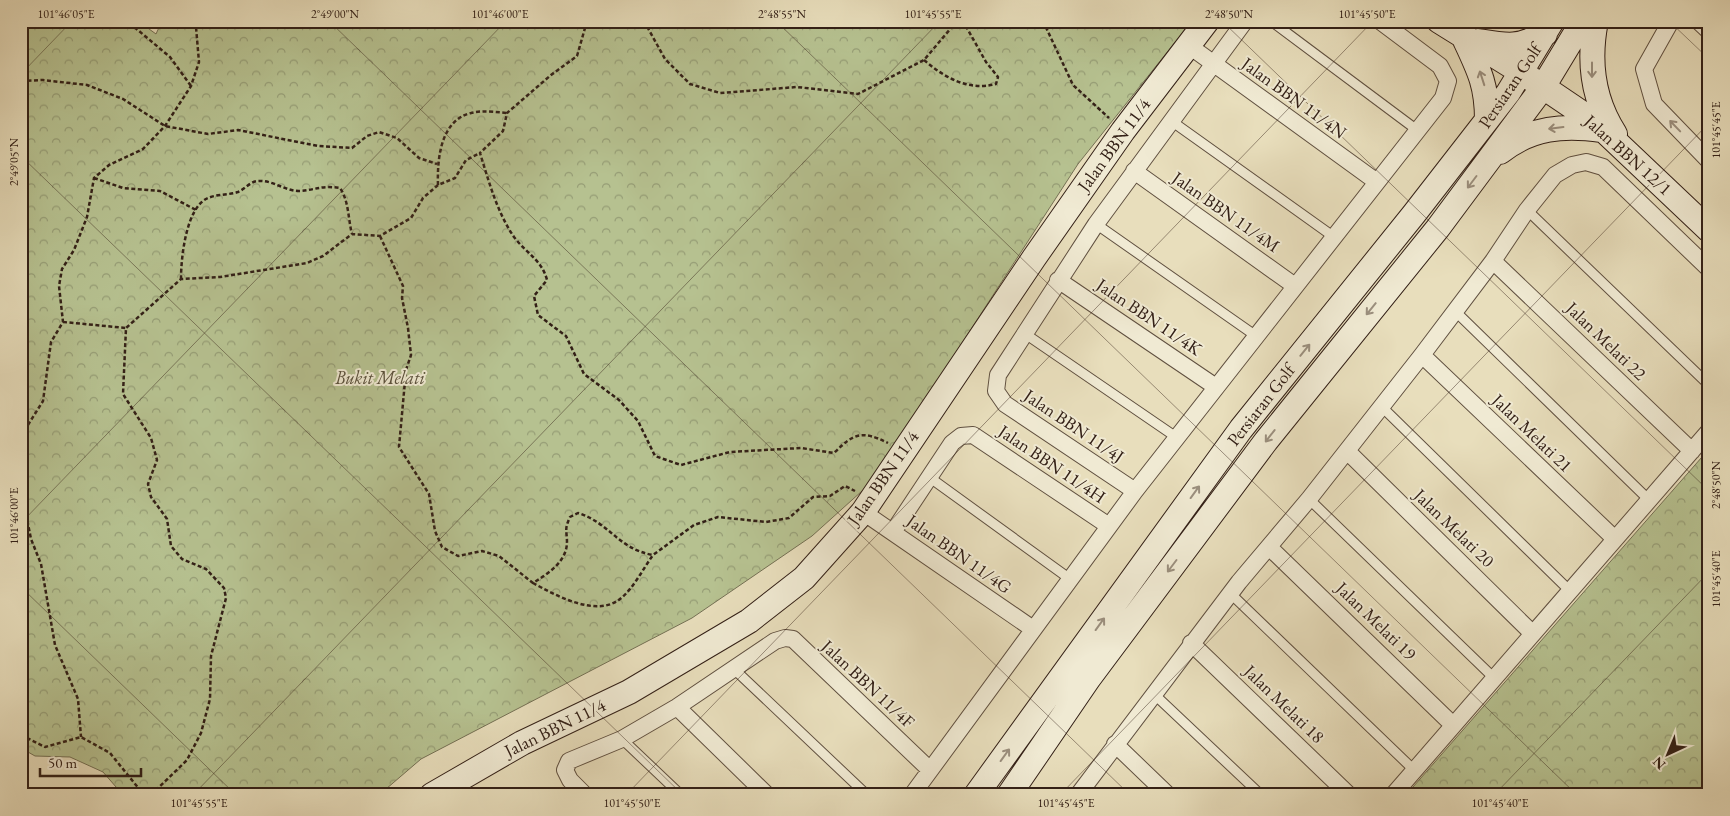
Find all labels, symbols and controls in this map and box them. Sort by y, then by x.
text: 101°46'05"E [38,6,95,22]
text: 2°49'00"N [311,6,360,22]
text: 101°46'00"E [472,6,529,22]
text: 2°48'55"N [758,6,807,22]
text: 101°45'55"E [905,6,962,22]
text: 2°48'50"N [1205,6,1254,22]
text: 101°45'50"E [1339,6,1396,22]
street label: Persiaran Golf [1473,37,1548,133]
street label: Jalan BBN 11/4N [1236,51,1352,144]
one-way arrow [1587,61,1597,77]
one-way arrow [1476,70,1486,86]
street label: Jalan BBN 11/4 [1071,93,1155,198]
text: 101°45'45"E [1708,101,1724,158]
street label: Jalan BBN 12/1 [1578,108,1677,200]
one-way arrow [1669,120,1681,132]
one-way arrow [1548,123,1564,133]
text: 2°49'05"N [6,137,22,186]
street label: Jalan BBN 11/4M [1166,165,1285,257]
one-way arrow [1467,175,1477,189]
street label: Jalan BBN 11/4K [1091,272,1207,361]
street label: Jalan Melati 22 [1560,295,1652,385]
one-way arrow [1366,302,1377,315]
one-way arrow [1300,343,1311,356]
street label: Persiaran Golf [1222,357,1301,450]
park label: Bukit Melati [334,366,425,389]
street label: Jalan BBN 11/4J [1018,382,1129,468]
street label: Jalan Melati 21 [1486,387,1577,477]
street label: Jalan BBN 11/4H [993,418,1110,508]
street label: Jalan BBN 11/4 [840,426,924,531]
one-way arrow [1264,429,1275,442]
text: 2°48'50"N [1708,460,1724,509]
street label: Jalan Melati 20 [1408,482,1500,572]
one-way arrow [1190,485,1200,499]
text: 101°46'00"E [6,487,22,544]
street label: Jalan BBN 11/4G [901,508,1016,598]
text: 101°45'40"E [1708,550,1724,607]
one-way arrow [1167,559,1177,573]
street label: Jalan Melati 19 [1330,575,1422,665]
one-way arrow [1095,617,1105,631]
street label: Jalan BBN 11/4F [815,633,920,733]
street label: Jalan Melati 18 [1238,658,1329,748]
street label: Jalan BBN 11/4 [499,693,610,763]
north arrow [1642,728,1692,778]
scale bar [40,746,141,778]
one-way arrow [1000,748,1010,762]
text: N [1648,752,1669,774]
text: 50 m [48,753,77,772]
text: 101°45'55"E [171,795,228,811]
text: 101°45'50"E [604,795,661,811]
text: 101°45'45"E [1038,795,1095,811]
text: 101°45'40"E [1472,795,1529,811]

